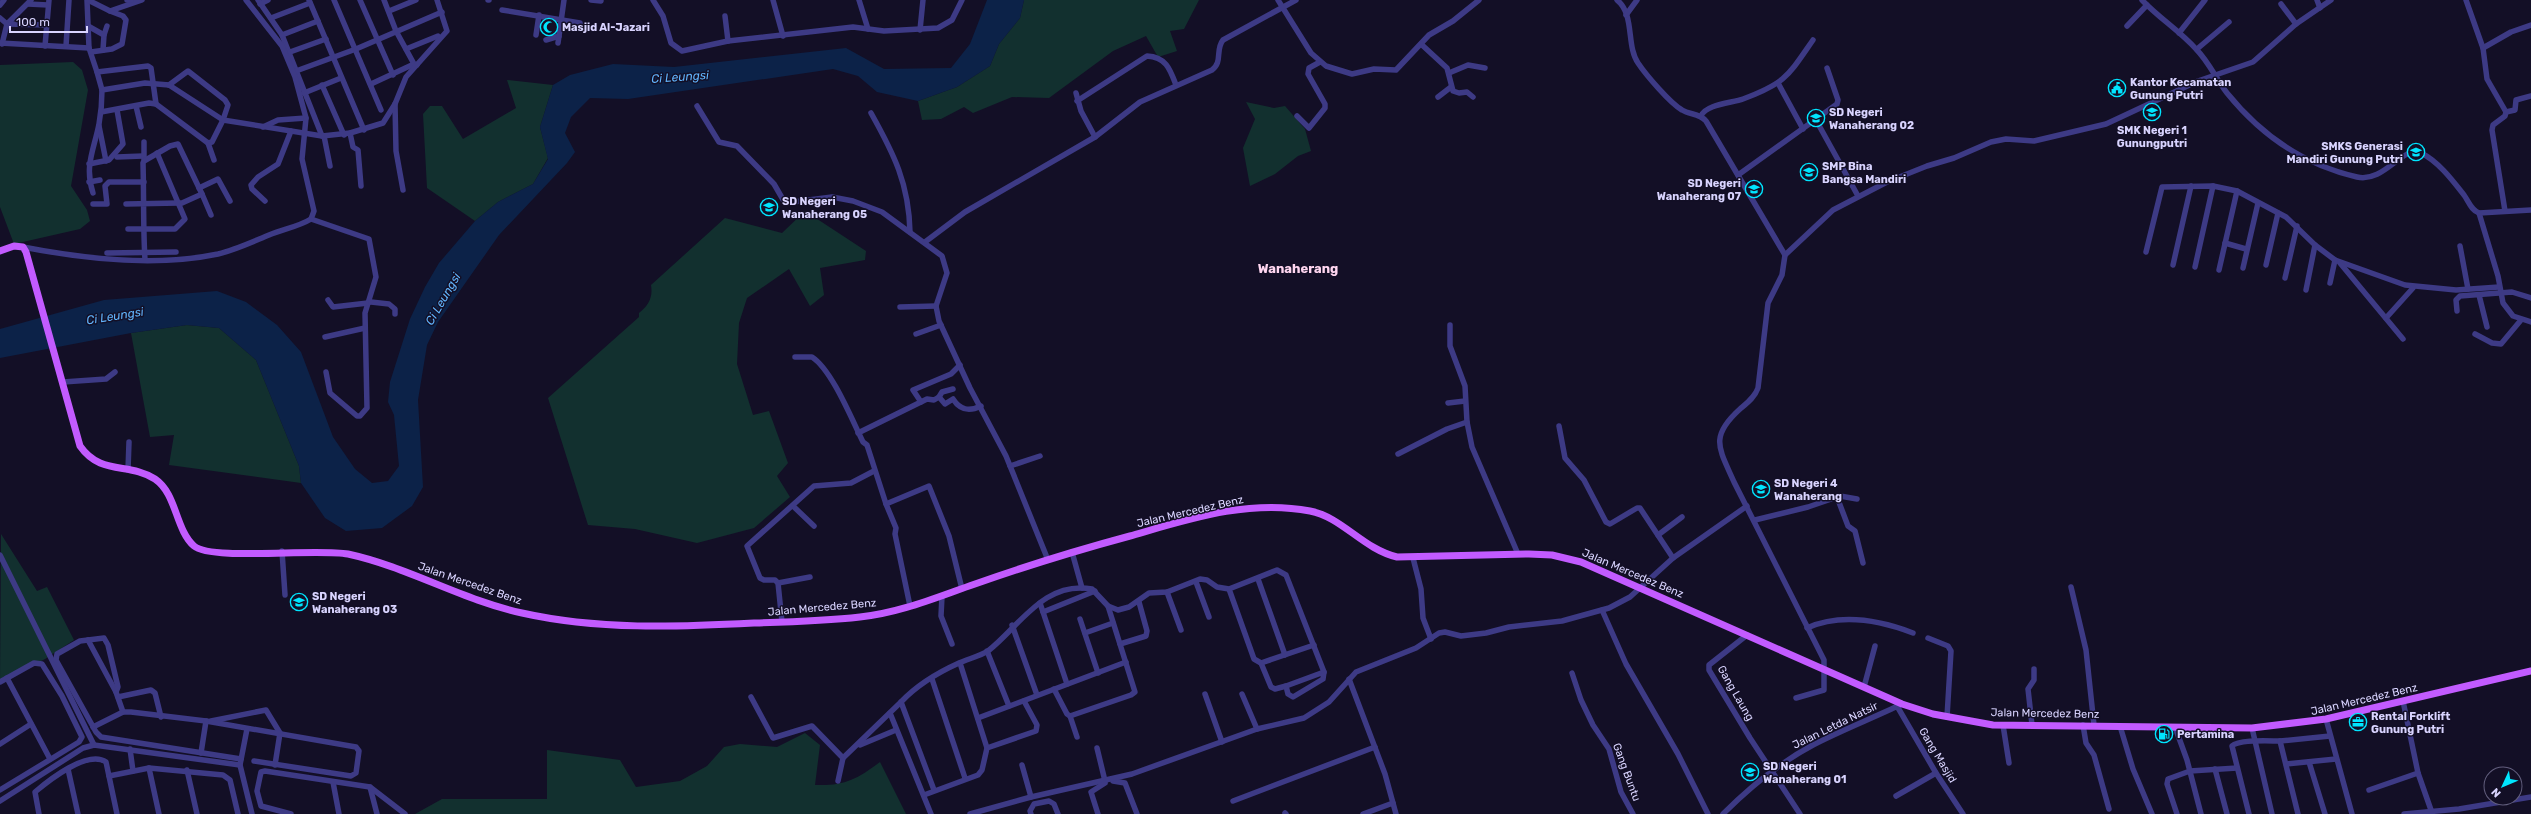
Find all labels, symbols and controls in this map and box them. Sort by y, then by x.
scale bar [10,8,87,34]
text: 100 m [16,15,50,29]
mosque icon: Masjid Al-Jazari [539,17,559,37]
place label: Masjid Al-Jazari [562,21,650,34]
water label: Ci Leungsi [651,68,710,86]
place label: Kantor Kecamatan Gunung Putri [2130,76,2231,102]
public building icon: Kantor Kecamatan Gunung Putri [2107,78,2127,98]
school or university icon: SMK Negeri 1 Gunungputri [2142,102,2162,122]
place label: SD Negeri Wanaherang 02 [1829,106,1914,132]
school or university icon: SD Negeri Wanaherang 02 [1806,108,1826,128]
place label: SMK Negeri 1 Gunungputri [2117,124,2187,150]
place label: SMKS Generasi Mandiri Gunung Putri [2287,140,2403,166]
school or university icon: SMKS Generasi Mandiri Gunung Putri [2406,142,2426,162]
place label: SMP Bina Bangsa Mandiri [1822,160,1906,186]
school or university icon: SMP Bina Bangsa Mandiri [1799,162,1819,182]
place label: SD Negeri Wanaherang 07 [1657,177,1742,203]
school or university icon: SD Negeri Wanaherang 07 [1744,179,1764,199]
place label: SD Negeri Wanaherang 05 [782,195,867,221]
school or university icon: SD Negeri Wanaherang 05 [759,197,779,217]
district label: Wanaherang [1258,261,1338,276]
water label: Ci Leungsi [422,270,464,328]
water label: Ci Leungsi [85,304,146,327]
place label: SD Negeri 4 Wanaherang [1774,477,1842,503]
school or university icon: SD Negeri 4 Wanaherang [1751,479,1771,499]
street label: Jalan Mercedez Benz [1136,493,1245,530]
street label: Jalan Mercedez Benz [1580,546,1686,601]
street label: Jalan Mercedez Benz [416,560,524,608]
place label: SD Negeri Wanaherang 03 [312,590,397,616]
school or university icon: SD Negeri Wanaherang 03 [289,592,309,612]
street label: Jalan Mercedez Benz [767,596,877,619]
street label: Gang Laung [1715,663,1757,723]
street label: Jalan Mercedez Benz [2310,681,2419,718]
street label: Jalan Letda Natsir [1790,699,1881,752]
street label: Jalan Mercedez Benz [1990,706,2100,721]
place label: Rental Forklift Gunung Putri [2371,710,2450,736]
office icon: Rental Forklift Gunung Putri [2348,712,2368,732]
fuel station icon: Pertamina [2154,724,2174,744]
street label: Gang Masjid [1916,725,1959,785]
place label: Pertamina [2177,728,2234,741]
street label: Gang Buntu [1610,741,1643,803]
place label: SD Negeri Wanaherang 01 [1763,760,1846,786]
school or university icon: SD Negeri Wanaherang 01 [1740,762,1760,782]
north arrow [2483,766,2523,806]
text: N [2489,785,2504,800]

